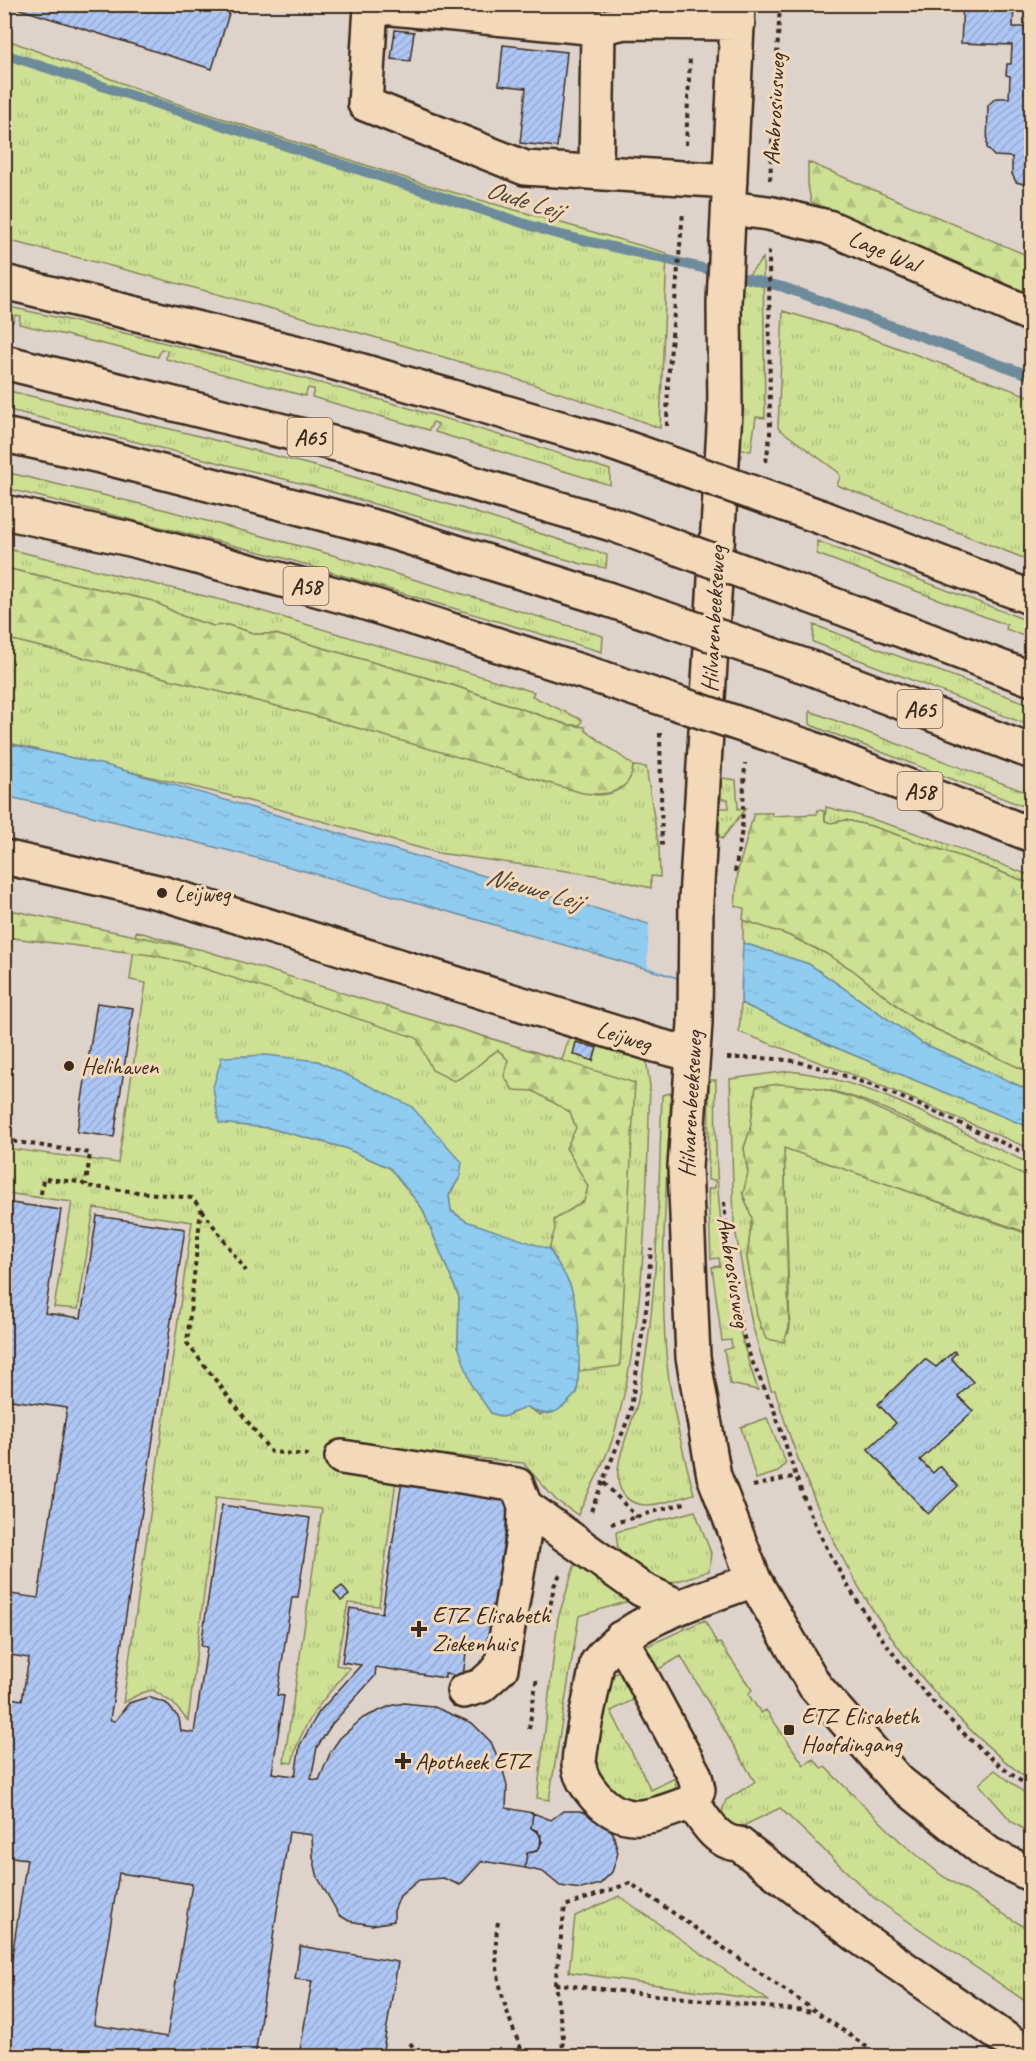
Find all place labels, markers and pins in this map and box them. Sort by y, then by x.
place label: Leijweg [174,878,232,908]
marker: Leijweg [155,886,169,900]
place label: Helihaven [81,1051,160,1081]
marker: Helihaven [62,1059,76,1073]
place label: ETZ Elisabeth Ziekenhuis [432,1600,551,1658]
marker: ETZ Elisabeth Ziekenhuis [410,1620,428,1638]
place label: ETZ Elisabeth Hoofdingang [801,1701,920,1759]
marker: ETZ Elisabeth Hoofdingang [782,1723,796,1737]
place label: Apotheek ETZ [415,1746,533,1776]
marker: Apotheek ETZ [396,1754,410,1768]

